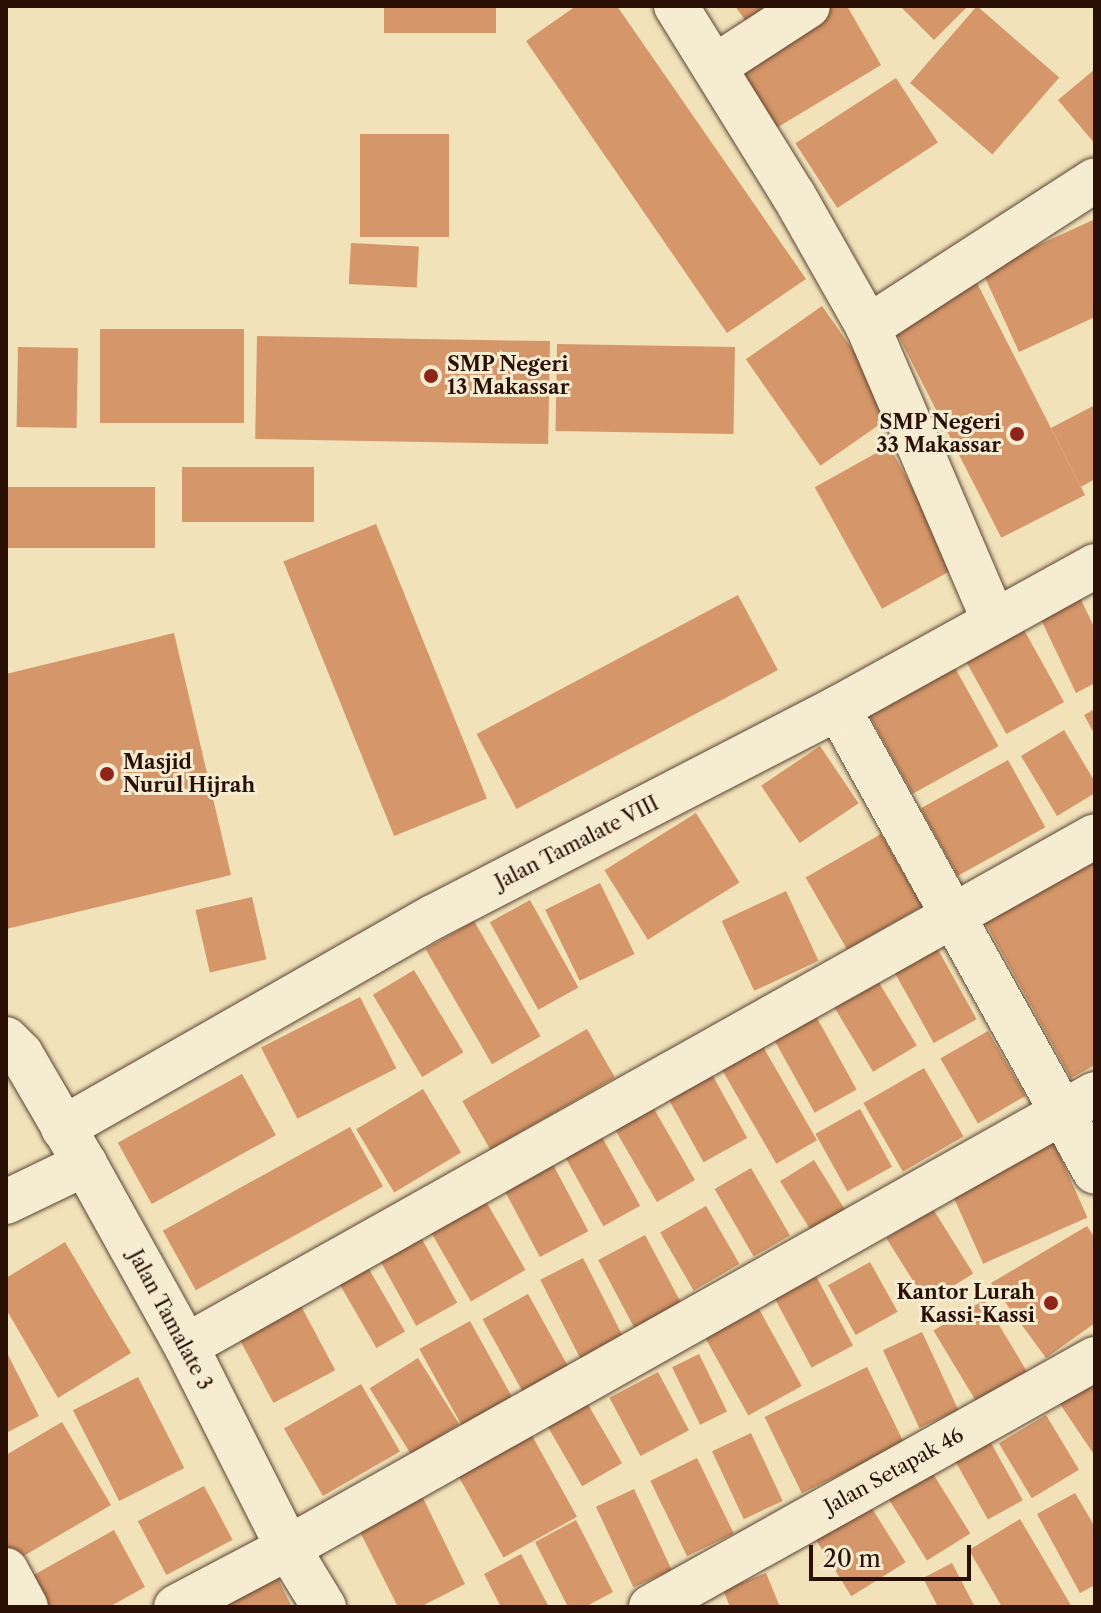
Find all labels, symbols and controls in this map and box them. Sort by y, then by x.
place label: SMP Negeri 13 Makassar [447,352,569,399]
marker: SMP Negeri 13 Makassar [422,367,440,385]
place label: SMP Negeri 33 Makassar [876,410,1001,457]
marker: SMP Negeri 33 Makassar [1008,425,1026,443]
place label: Masjid Nurul Hijrah [123,750,255,797]
marker: Masjid Nurul Hijrah [98,765,116,783]
street label: Jalan Tamalate VIII [491,791,663,895]
street label: Jalan Tamalate 3 [123,1246,217,1394]
place label: Kantor Lurah Kassi-Kassi [896,1280,1035,1327]
marker: Kantor Lurah Kassi-Kassi [1042,1294,1060,1312]
street label: Jalan Setapak 46 [820,1423,968,1519]
scale bar [813,1529,975,1579]
text: 20 m [823,1544,881,1573]

